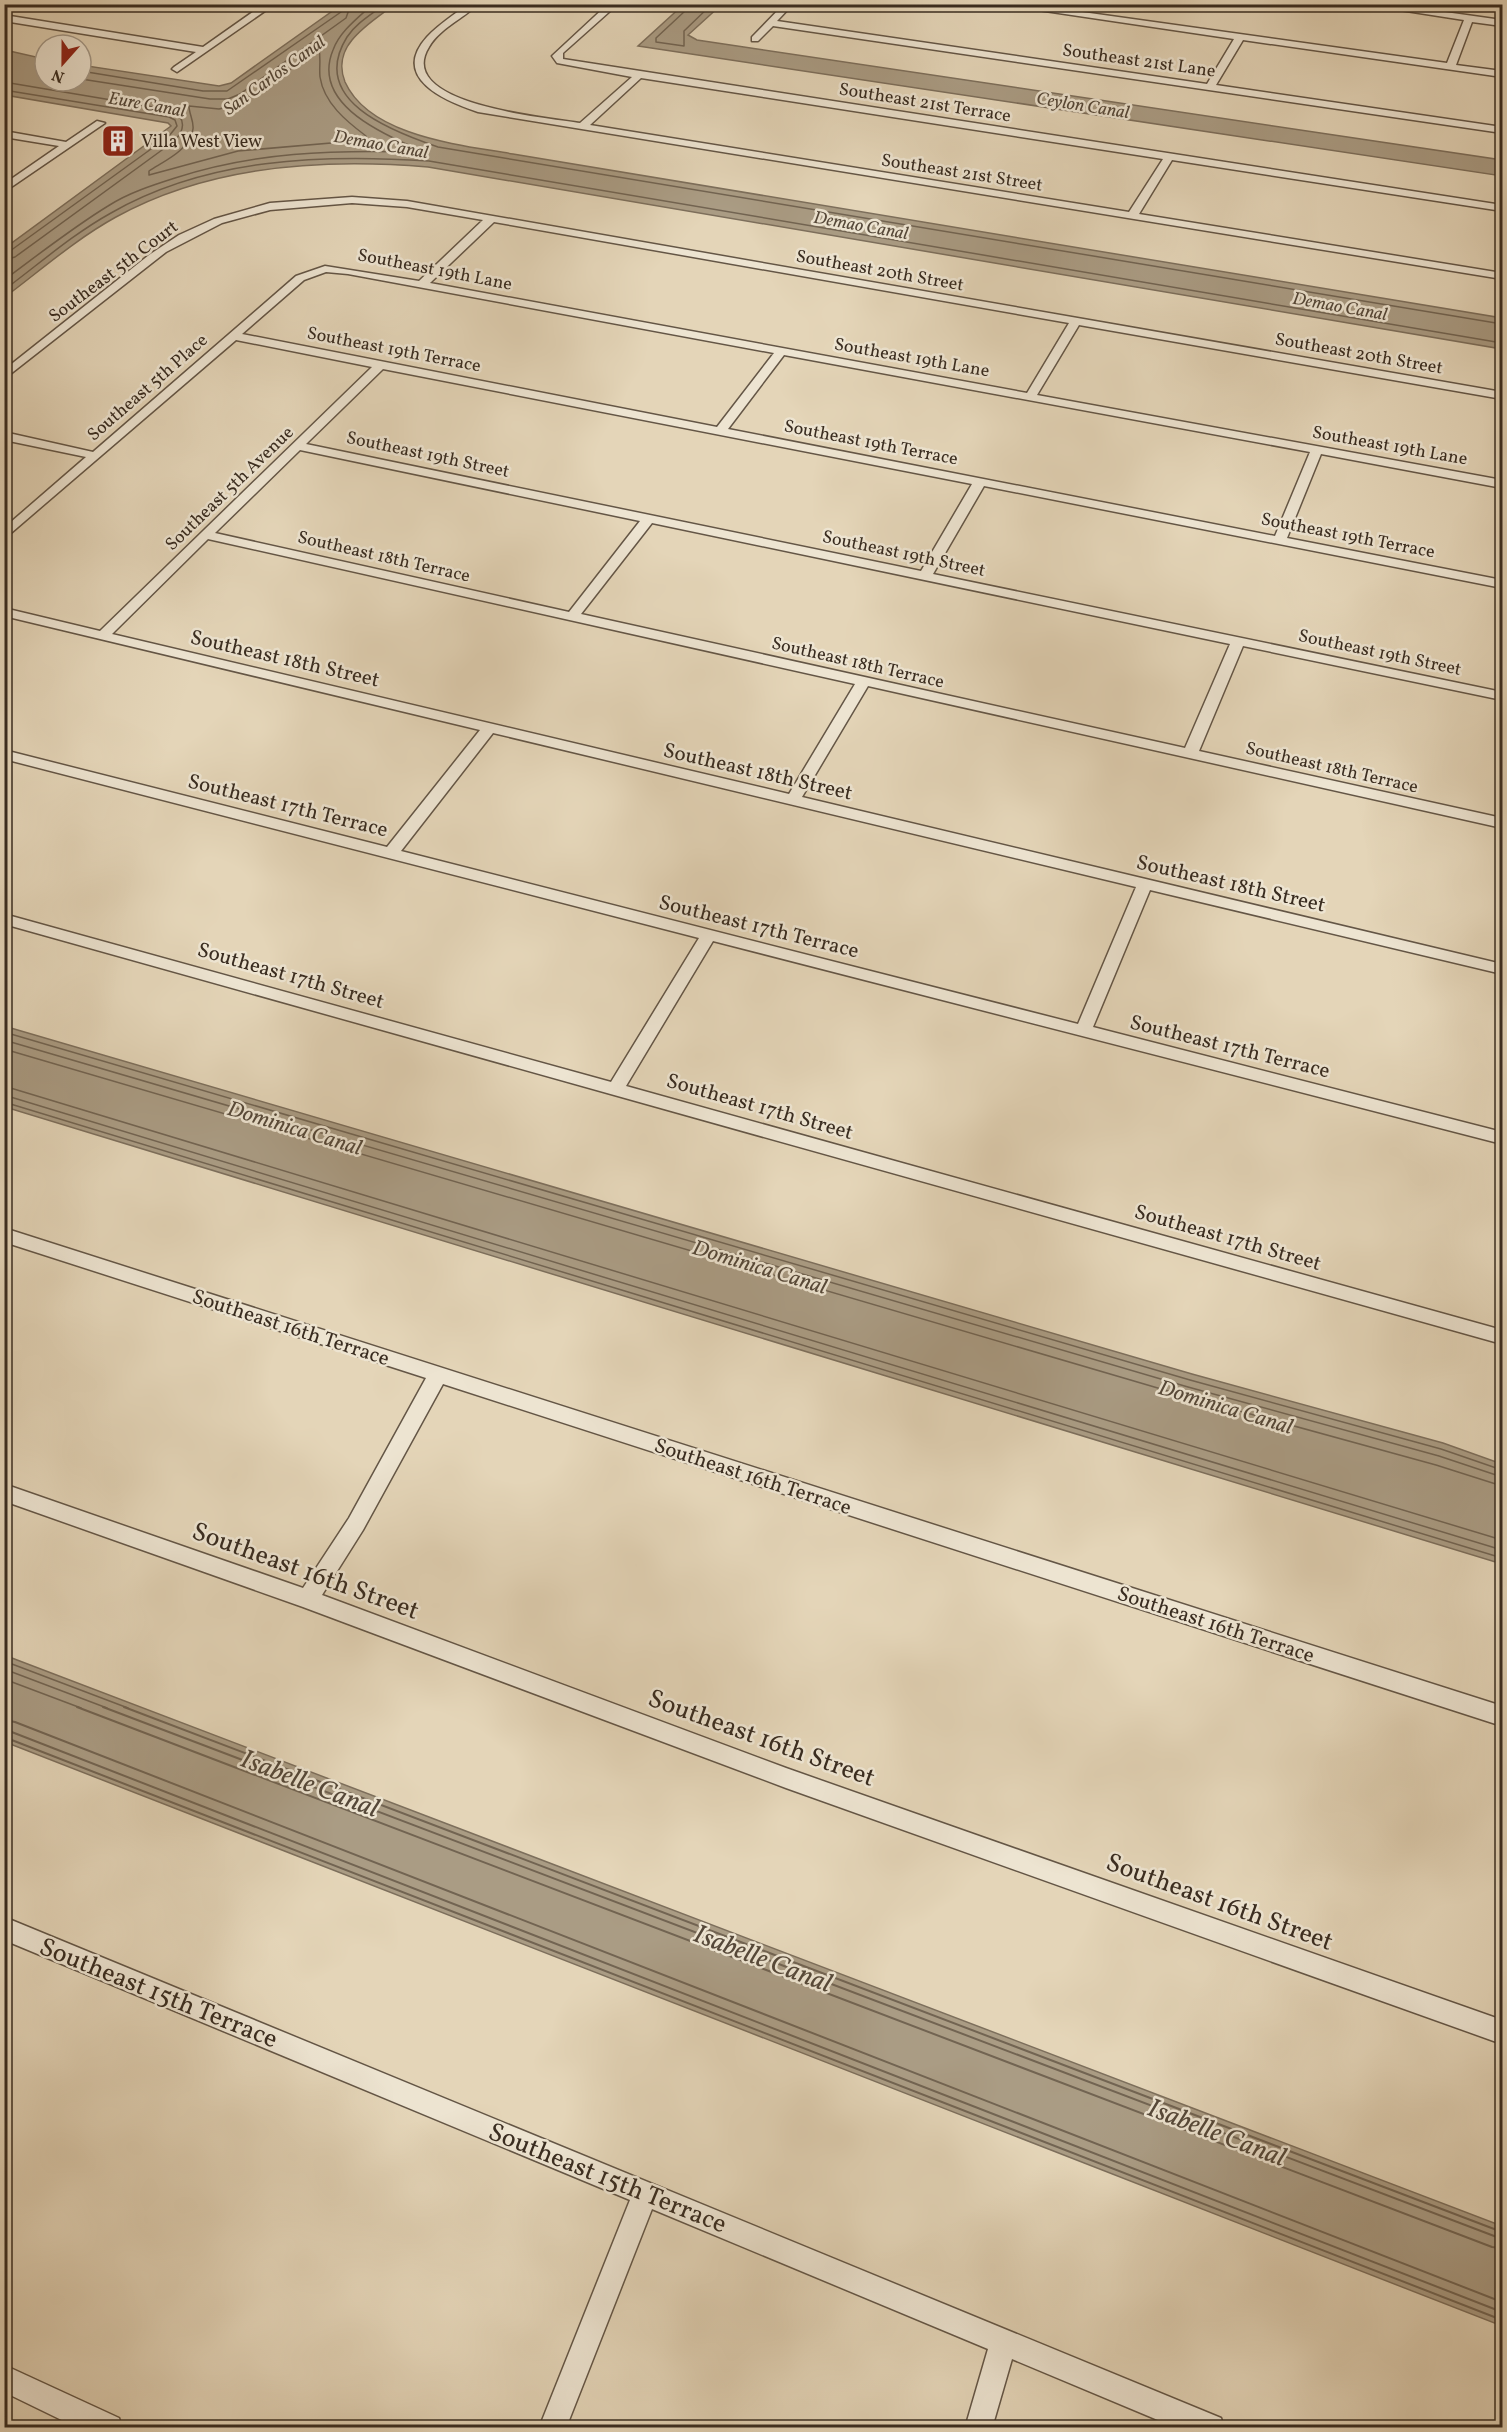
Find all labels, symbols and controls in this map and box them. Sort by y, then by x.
water label: San Carlos Canal [219,30,332,122]
north arrow [33,33,93,93]
street label: Southeast 21st Lane [1061,38,1217,85]
text: N [49,63,68,87]
street label: Southeast 21st Terrace [837,78,1013,129]
water label: Eure Canal [106,86,188,125]
water label: Ceylon Canal [1035,87,1131,126]
building icon: Villa West View [100,123,136,159]
water label: Demao Canal [331,125,431,166]
place label: Villa West View [141,130,262,155]
street label: Southeast 21st Street [879,148,1044,199]
water label: Demao Canal [811,206,911,247]
street label: Southeast 5th Court [44,215,184,329]
street label: Southeast 19th Lane [355,243,514,298]
street label: Southeast 20th Street [794,244,966,299]
water label: Demao Canal [1290,287,1390,328]
street label: Southeast 19th Terrace [305,321,483,380]
street label: Southeast 20th Street [1273,327,1445,382]
street label: Southeast 5th Place [82,329,214,448]
street label: Southeast 19th Lane [832,333,991,384]
street label: Southeast 19th Terrace [782,414,960,473]
street label: Southeast 5th Avenue [160,421,300,557]
street label: Southeast 19th Lane [1310,421,1469,472]
street label: Southeast 19th Street [344,426,511,485]
street label: Southeast 19th Terrace [1259,507,1437,566]
street label: Southeast 18th Terrace [295,525,472,589]
street label: Southeast 19th Street [820,525,987,584]
street label: Southeast 18th Street [187,624,382,695]
street label: Southeast 19th Street [1296,624,1463,683]
street label: Southeast 18th Terrace [769,631,946,695]
street label: Southeast 18th Terrace [1243,736,1420,800]
street label: Southeast 18th Street [660,737,855,808]
street label: Southeast 17th Terrace [184,768,391,845]
street label: Southeast 18th Street [1133,849,1328,920]
street label: Southeast 17th Terrace [655,889,862,966]
street label: Southeast 17th Street [194,936,387,1017]
street label: Southeast 17th Terrace [1126,1009,1333,1086]
street label: Southeast 17th Street [663,1067,856,1148]
water label: Dominica Canal [223,1094,366,1165]
street label: Southeast 17th Street [1131,1198,1324,1279]
water label: Dominica Canal [688,1233,831,1304]
street label: Southeast 16th Terrace [188,1283,393,1374]
water label: Dominica Canal [1154,1373,1297,1444]
street label: Southeast 16th Terrace [650,1432,855,1523]
street label: Southeast 16th Street [187,1514,424,1630]
street label: Southeast 16th Terrace [1113,1580,1318,1671]
street label: Southeast 16th Street [643,1681,880,1797]
water label: Isabelle Canal [235,1741,384,1829]
street label: Southeast 16th Street [1101,1845,1338,1961]
water label: Isabelle Canal [688,1916,837,2004]
street label: Southeast 15th Terrace [34,1930,283,2058]
water label: Isabelle Canal [1142,2090,1291,2178]
street label: Southeast 15th Terrace [483,2115,732,2243]

